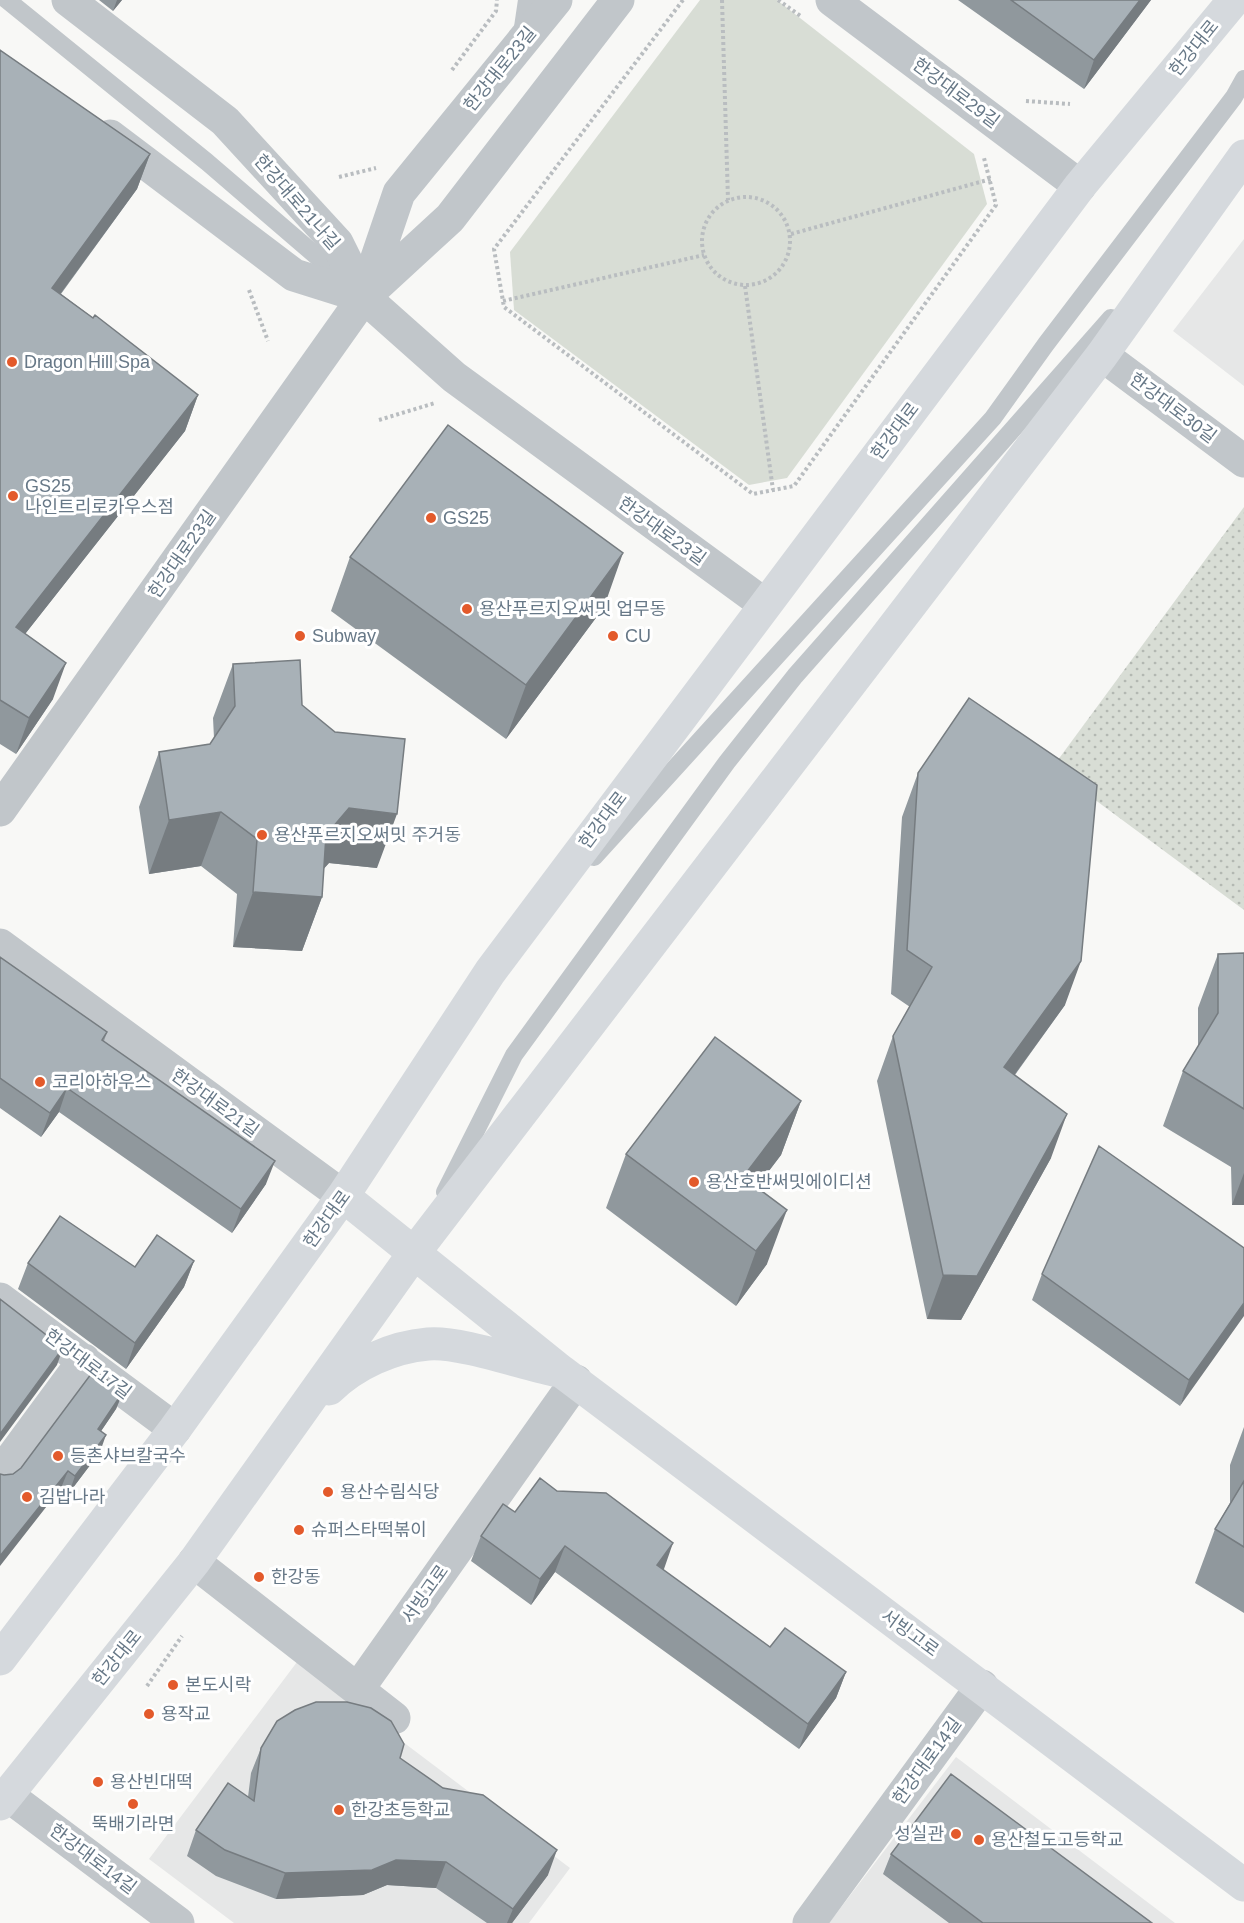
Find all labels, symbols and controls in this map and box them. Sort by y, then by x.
street label: 한강대로 [1165,16,1223,80]
street label: 한강대로23길 [460,23,540,115]
street label: 한강대로29길 [909,54,1003,132]
street label: 한강대로21나길 [250,150,344,254]
place label: Dragon Hill Spa [24,352,151,372]
marker: Dragon Hill Spa [5,355,19,369]
street label: 한강대로30길 [1126,369,1220,447]
street label: 한강대로 [867,399,923,463]
place label: GS25 나인트리로카우스점 [25,476,174,517]
marker: GS25 나인트리로카우스점 [6,489,20,503]
street label: 한강대로23길 [615,493,709,569]
street label: 한강대로23길 [144,506,220,602]
place label: GS25 [443,508,489,528]
marker: GS25 [424,511,438,525]
place label: 용산푸르지오써밋 업무동 [479,599,666,619]
marker: 용산푸르지오써밋 업무동 [460,602,474,616]
place label: Subway [312,626,376,646]
place label: CU [625,626,651,646]
marker: Subway [293,629,307,643]
marker: CU [606,629,620,643]
street label: 한강대로 [575,788,631,852]
place label: 용산푸르지오써밋 주거동 [274,825,461,845]
marker: 용산푸르지오써밋 주거동 [255,828,269,842]
street label: 한강대로21길 [168,1065,262,1141]
place label: 코리아하우스 [52,1072,151,1092]
marker: 코리아하우스 [33,1075,47,1089]
place label: 용산호반써밋에이디션 [706,1172,872,1192]
marker: 용산호반써밋에이디션 [687,1175,701,1189]
street label: 한강대로 [299,1186,355,1252]
street label: 한강대로17길 [41,1325,135,1403]
place label: 등촌샤브칼국수 [70,1446,186,1466]
marker: 등촌샤브칼국수 [51,1449,65,1463]
place label: 용산수림식당 [340,1482,439,1502]
marker: 용산수림식당 [321,1485,335,1499]
place label: 김밥나라 [39,1487,106,1507]
marker: 김밥나라 [20,1490,34,1504]
place label: 슈퍼스타떡볶이 [311,1520,427,1540]
marker: 슈퍼스타떡볶이 [292,1523,306,1537]
street label: 서빙고로 [398,1561,452,1627]
place label: 한강동 [271,1567,321,1587]
marker: 한강동 [252,1570,266,1584]
street label: 서빙고로 [877,1605,943,1661]
street label: 한강대로 [88,1626,146,1690]
place label: 본도시락 [185,1675,251,1695]
marker: 본도시락 [166,1678,180,1692]
place label: 용작교 [161,1704,211,1724]
marker: 용작교 [142,1707,156,1721]
street label: 한강대로14길 [889,1714,965,1808]
place label: 용산빈대떡 [110,1772,193,1792]
marker: 용산빈대떡 [91,1775,105,1789]
marker: 뚝배기라면 [126,1797,140,1811]
place label: 한강초등학교 [351,1800,450,1820]
marker: 한강초등학교 [332,1803,346,1817]
place label: 뚝배기라면 [92,1814,174,1834]
street label: 한강대로14길 [46,1820,140,1898]
place label: 성실관 [894,1824,944,1844]
marker: 성실관 [949,1827,963,1841]
place label: 용산철도고등학교 [991,1830,1123,1850]
marker: 용산철도고등학교 [972,1833,986,1847]

